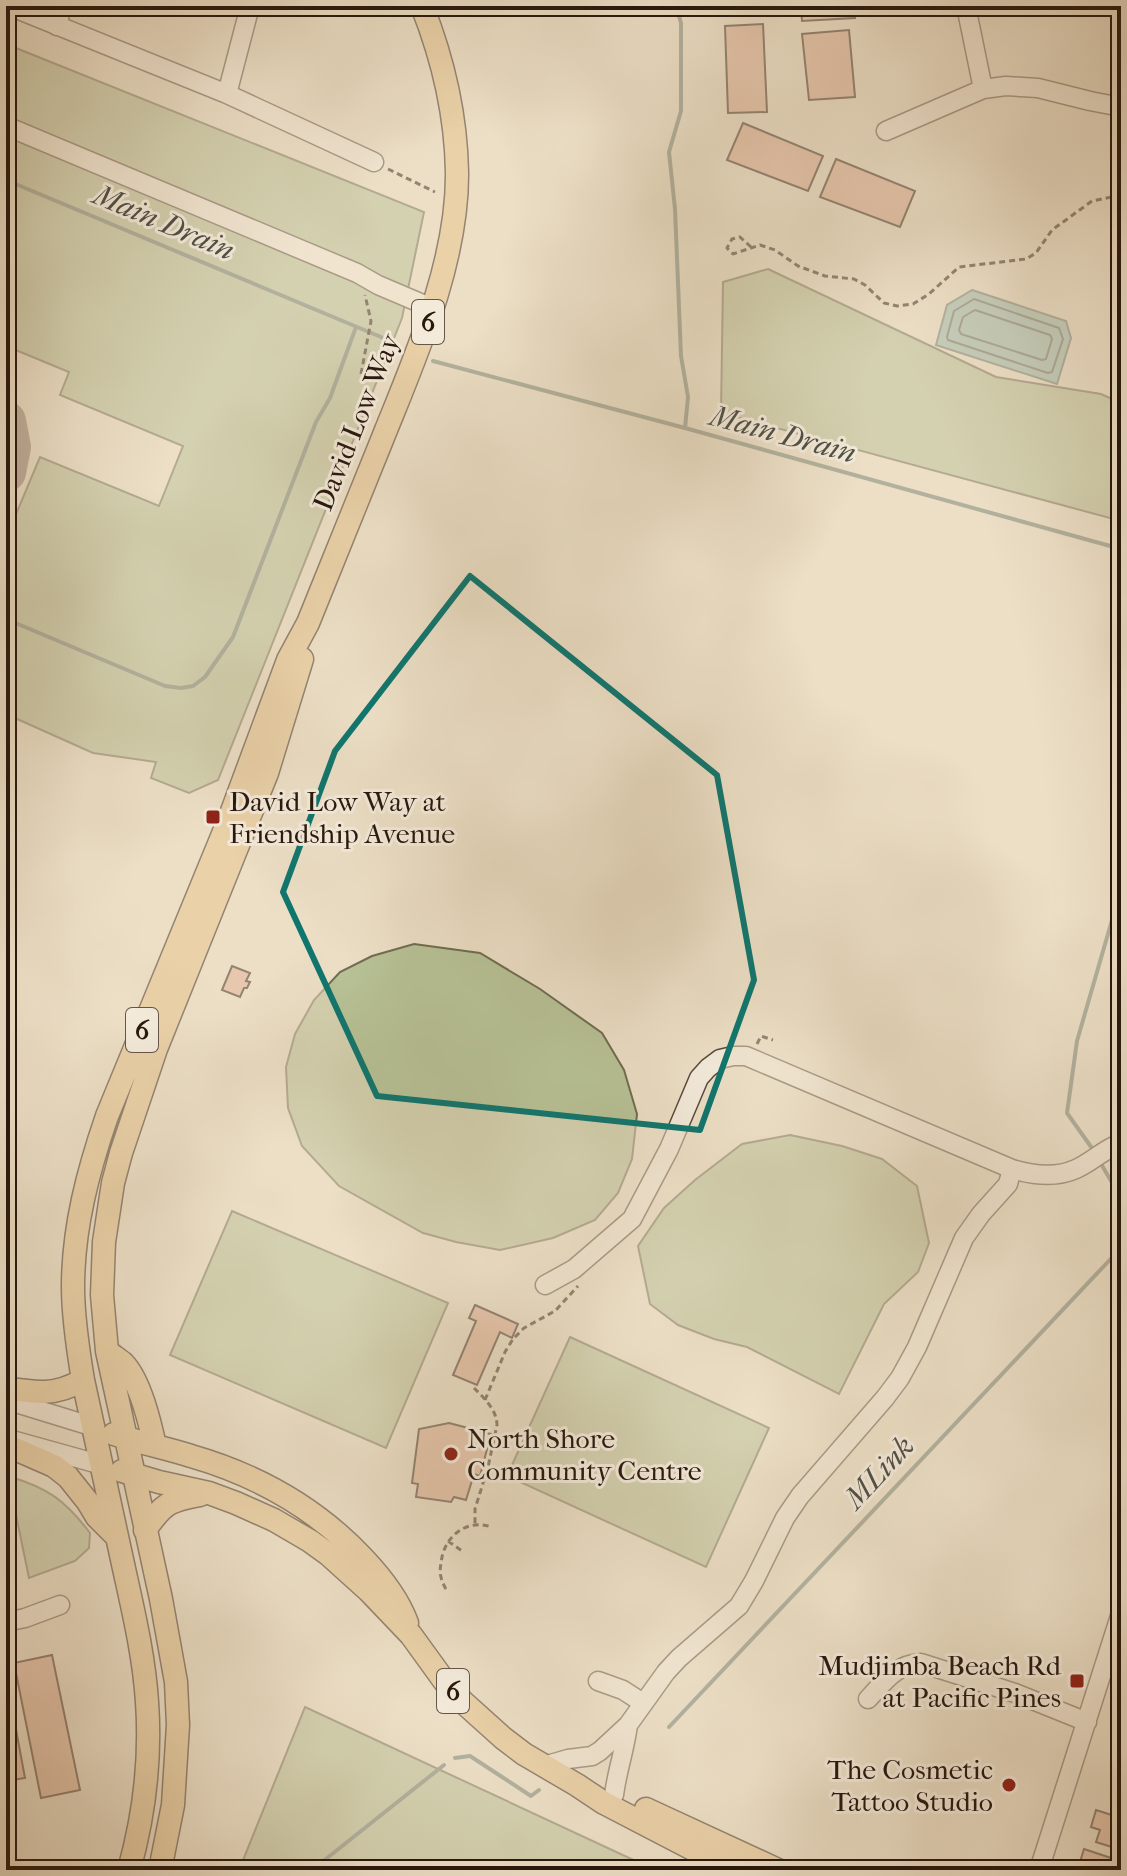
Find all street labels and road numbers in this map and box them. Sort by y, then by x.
road number: 6 [412,300,444,344]
street label: David Low Way [306,328,407,515]
road number: 6 [126,1008,158,1052]
road number: 6 [437,1669,469,1713]

